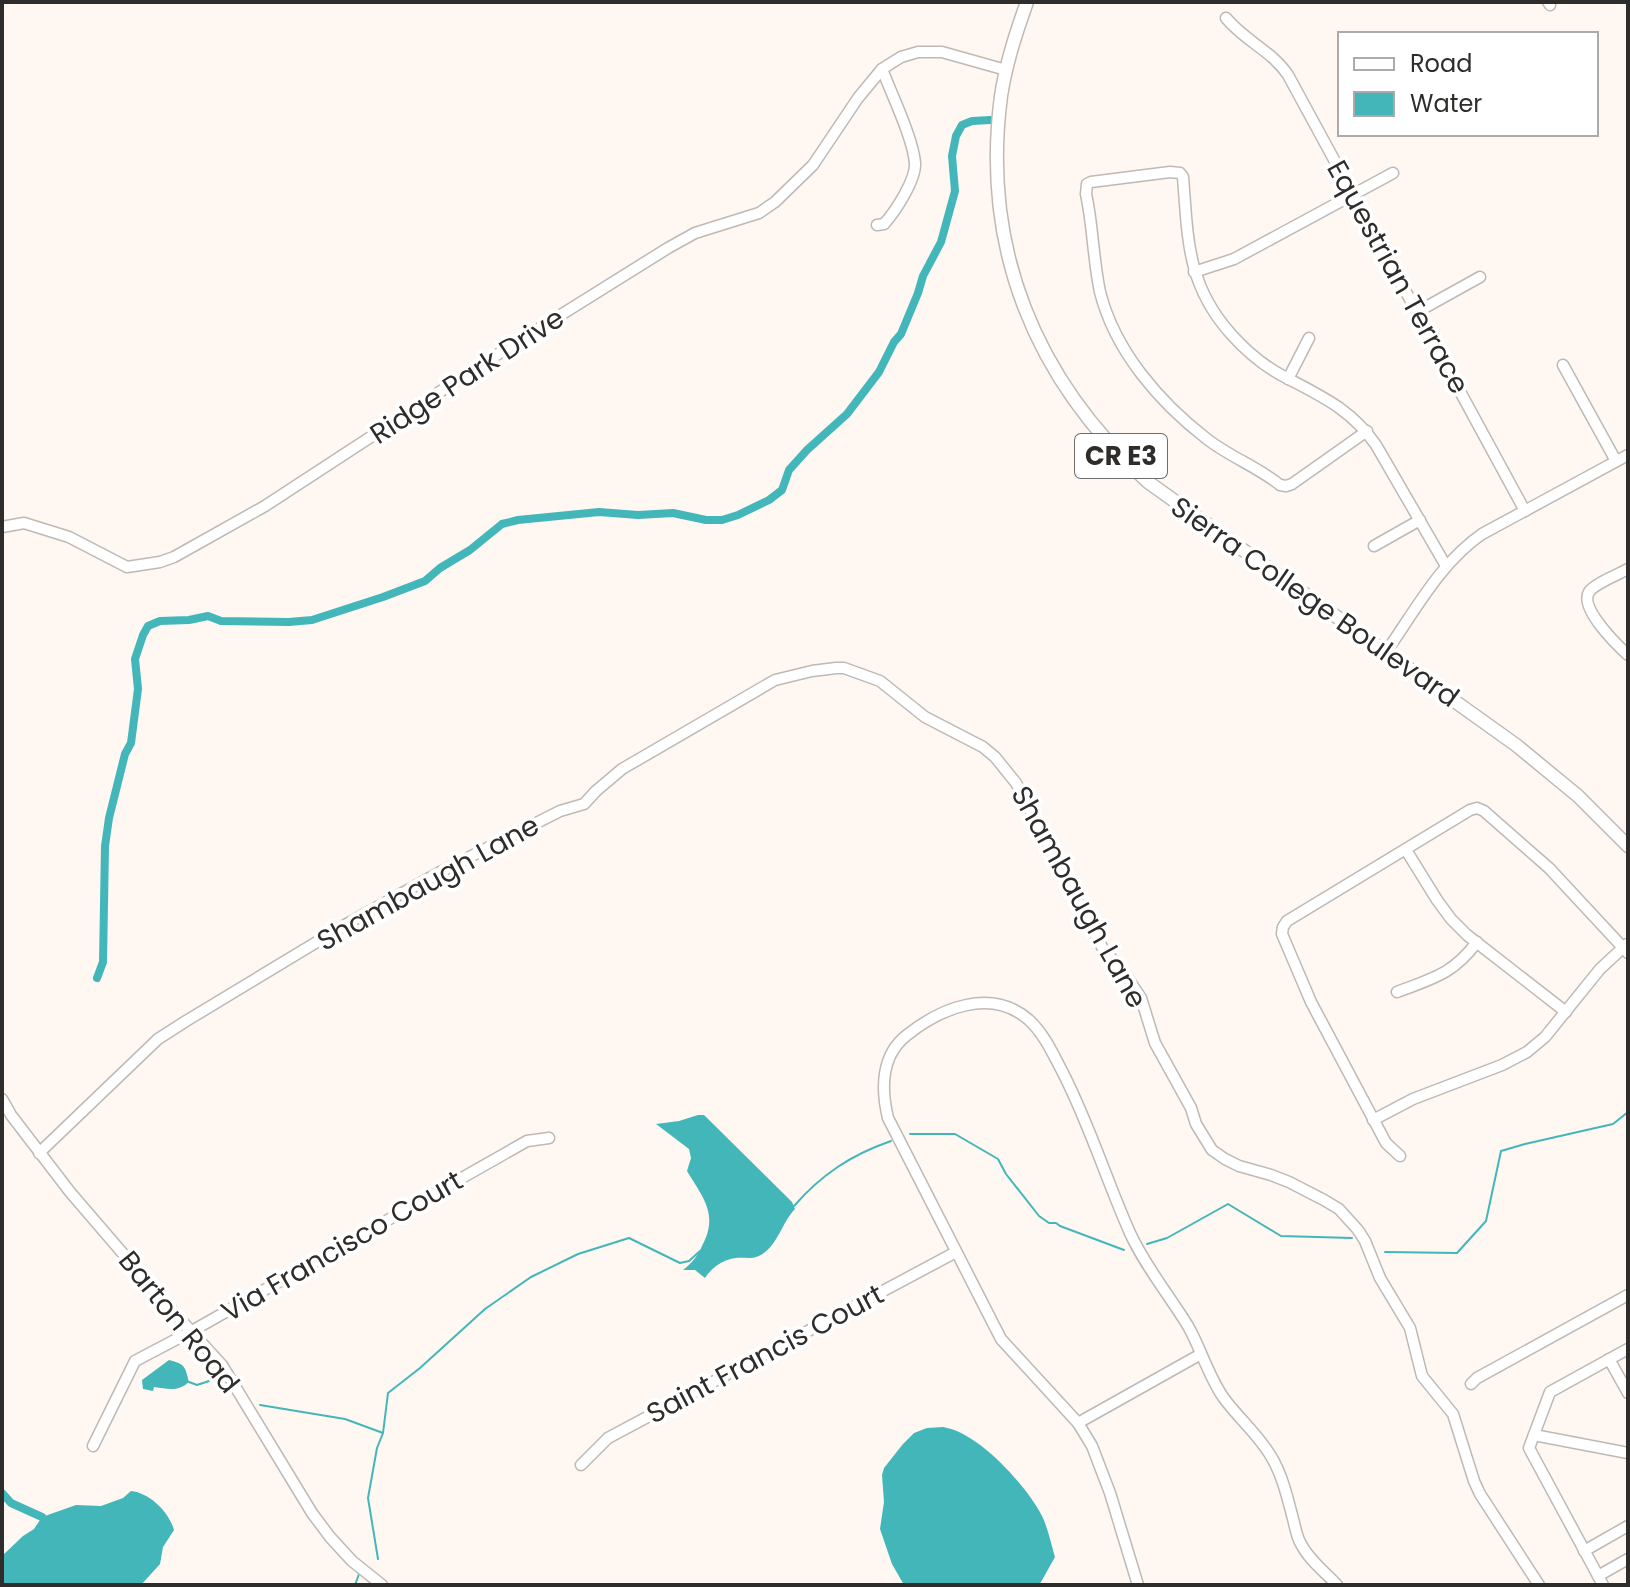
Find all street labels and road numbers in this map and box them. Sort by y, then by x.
street label: Equestrian Terrace [1318,153,1478,401]
street label: Ridge Park Drive [362,299,572,453]
road number: CR E3 [1075,434,1167,478]
street label: Sierra College Boulevard [1163,487,1467,717]
street label: Shambaugh Lane [1002,779,1156,1015]
street label: Shambaugh Lane [310,806,546,960]
street label: Via Francisco Court [214,1161,470,1331]
street label: Barton Road [109,1243,249,1401]
street label: Saint Francis Court [640,1275,890,1433]

